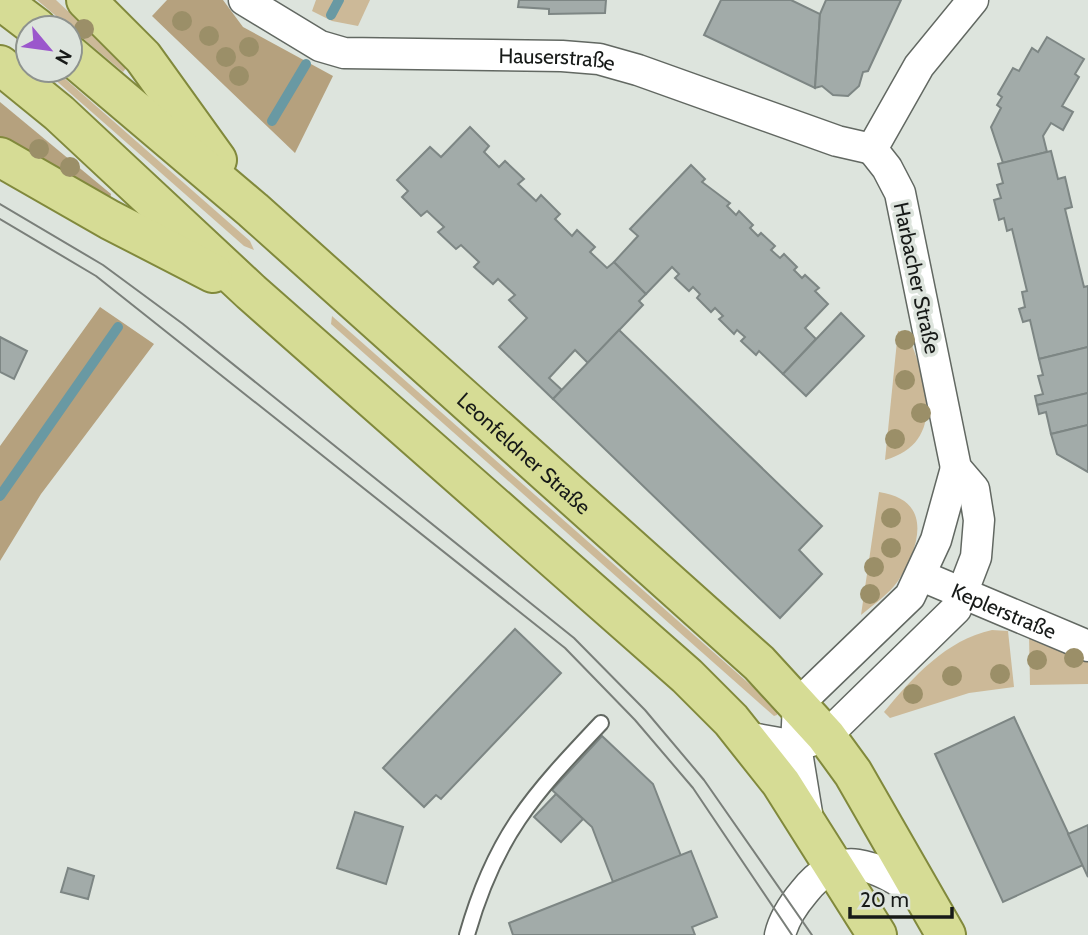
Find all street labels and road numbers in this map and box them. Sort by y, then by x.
street label: Hauserstraße [498,43,619,76]
street label: Harbacher Straße [889,200,945,356]
street label: Leonfeldner Straße [452,387,596,519]
street label: Keplerstraße [948,577,1060,644]

